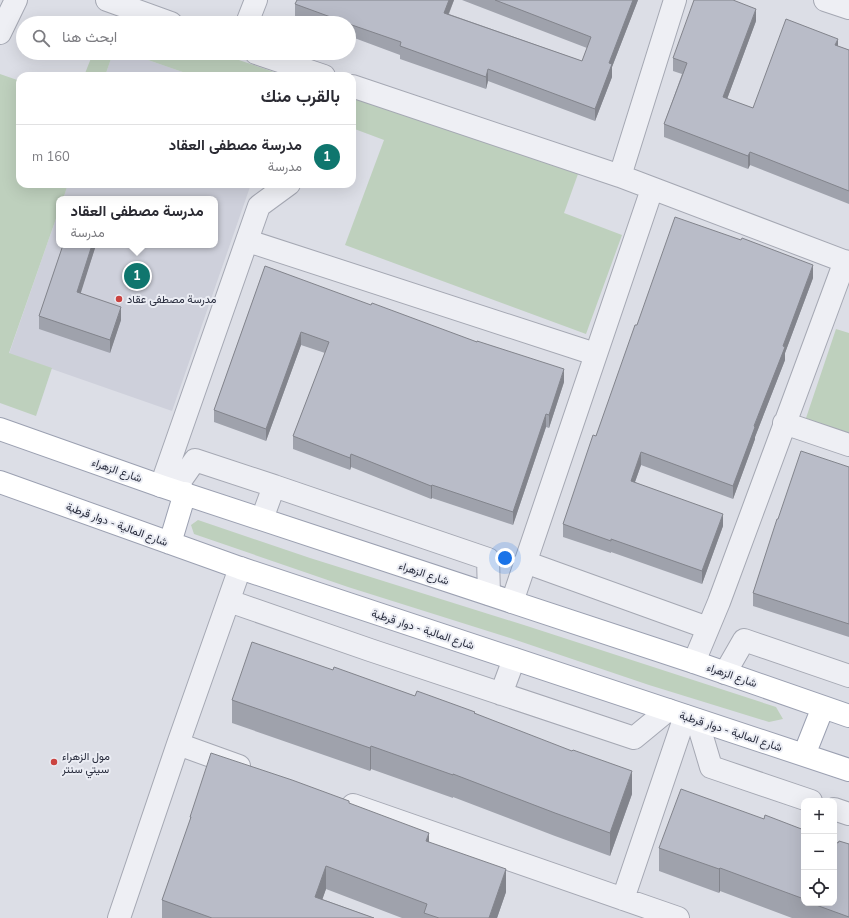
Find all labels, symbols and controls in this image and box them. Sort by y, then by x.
search box [16,16,356,60]
icon: search [30,27,52,49]
text: ابحث هنا [62,27,117,47]
text: بالقرب منك [261,85,340,108]
text: مدرسة مصطفى العقاد [169,135,302,155]
text: 160 m [32,148,70,166]
text: 1 [323,148,331,166]
text: مدرسة [268,158,302,176]
popup [56,196,218,248]
text: مدرسة مصطفى العقاد [70,201,204,221]
text: مدرسة [70,224,105,242]
pin: 1 [124,261,150,291]
place label: مدرسة مصطفى عقاد [127,292,216,307]
marker: مدرسة مصطفى عقاد [114,294,124,304]
street label: شارع الزهراء [90,455,144,486]
street label: شارع المالية - دوار قرطبة [64,499,170,550]
your location [495,548,515,568]
street label: شارع الزهراء [397,558,451,589]
street label: شارع المالية - دوار قرطبة [369,606,477,653]
street label: شارع الزهراء [705,660,759,691]
street label: شارع المالية - دوار قرطبة [677,708,785,755]
place label: مول الزهراء سيتي سنتر [61,749,110,779]
marker: مول الزهراء سيتي سنتر [49,757,59,767]
map controls [801,798,837,906]
button: + [801,798,837,834]
button: − [801,834,837,870]
button: locate [801,870,837,906]

